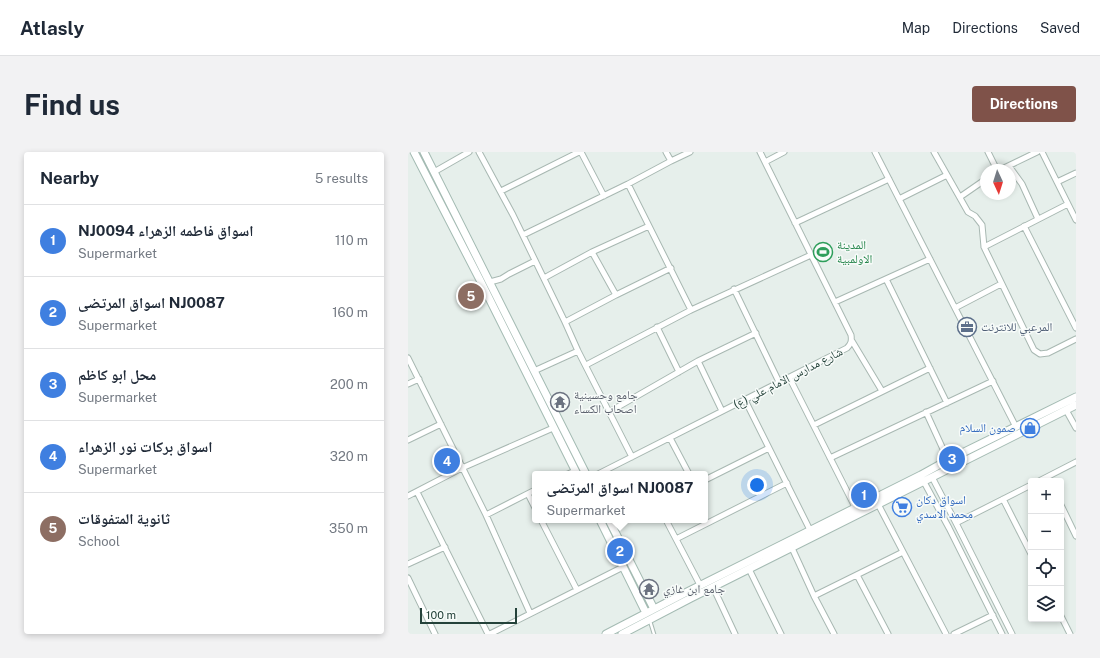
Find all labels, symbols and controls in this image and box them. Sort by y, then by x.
text: Atlasly [20,17,84,39]
text: Map [902,20,930,36]
text: Directions [952,20,1018,36]
text: Saved [1040,20,1080,36]
button: Directions [972,86,1076,122]
text: Find us [24,88,120,121]
north arrow [980,164,1016,200]
text: Nearby [40,168,99,188]
text: 5 results [315,171,368,186]
text: NJ0094 اسواق فاطمه الزهراء [78,222,253,239]
text: 1 [50,233,56,248]
text: 110 m [335,233,368,248]
place label: المدينة الاولمبية [837,238,873,266]
sports icon: المدينة الاولمبية [812,241,834,263]
text: Supermarket [78,246,157,261]
pin: 5 [458,281,484,311]
text: اسواق المرتضى NJ0087 [78,294,225,311]
text: 2 [49,305,57,320]
text: 160 m [332,305,368,320]
office icon: المرعبي للانترنت [956,316,978,338]
text: Supermarket [78,318,157,333]
place label: المرعبي للانترنت [981,320,1053,337]
street label: شارع مدارس الامام علي (ع) [731,344,846,414]
text: محل ابو كاظم [78,366,156,383]
text: 3 [49,377,57,392]
text: 200 m [330,377,368,392]
place label: جامع وحسينية اصحاب الكساء [574,388,638,416]
text: Supermarket [78,390,157,405]
temple icon: جامع وحسينية اصحاب الكساء [549,391,571,413]
shop icon: صمون السلام [1019,417,1041,439]
place label: صمون السلام [960,421,1016,436]
text: اسواق بركات نور الزهراء [78,438,213,455]
pin: 3 [939,444,965,474]
pin: 4 [434,446,460,476]
text: 4 [49,449,57,464]
text: 320 m [330,449,368,464]
text: Supermarket [78,462,157,477]
popup [532,471,708,523]
your location [747,475,767,495]
map controls [1028,478,1064,622]
button: + [1028,478,1064,514]
text: اسواق المرتضى NJ0087 [547,479,693,496]
pin: 1 [851,480,877,510]
place label: اسواق دكان محمد الاسدي [916,493,973,524]
supermarket icon: اسواق دكان محمد الاسدي [891,496,913,518]
text: Supermarket [547,503,626,518]
text: ثانوية المتفوقات [78,510,170,527]
button: − [1028,514,1064,550]
text: 5 [49,521,57,536]
text: 350 m [329,521,368,536]
text: School [78,534,120,549]
pin: 2 [607,536,633,566]
button: locate [1028,550,1064,586]
temple icon: جامع ابن غازي [638,578,660,600]
place label: جامع ابن غازي [663,582,725,599]
button: layers [1028,586,1064,622]
scale bar [420,606,517,625]
text: 100 m [426,609,456,621]

